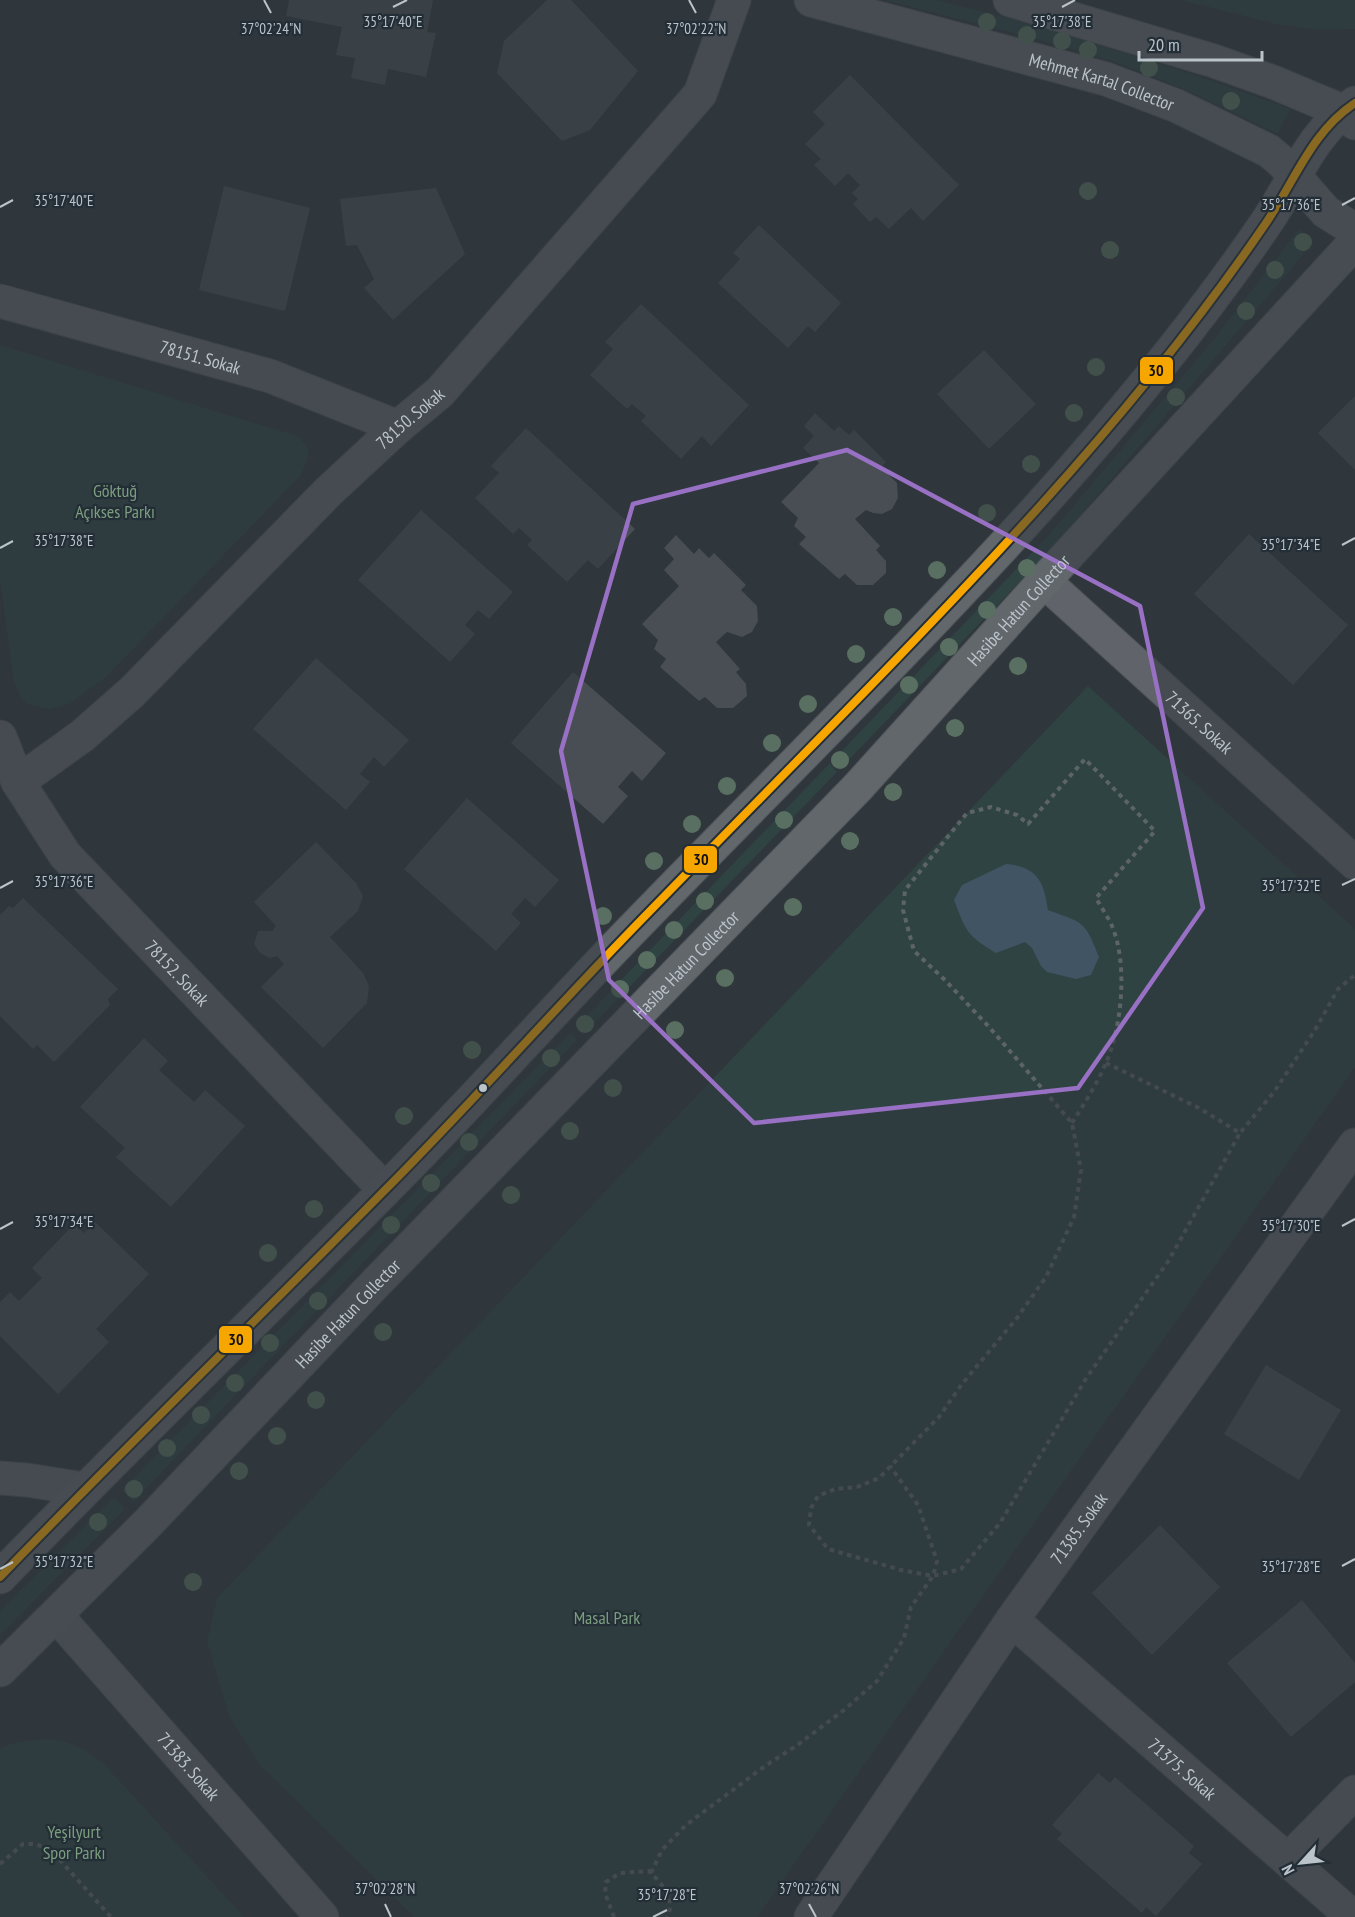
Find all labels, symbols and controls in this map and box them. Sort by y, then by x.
text: 35°17'40"E [363,12,423,31]
text: 35°17'38"E [1032,12,1092,31]
text: 37°02'24"N [241,19,301,38]
text: 37°02'22"N [666,19,726,38]
scale bar [1139,24,1262,62]
text: 20 m [1148,33,1180,56]
street label: Mehmet Kartal Collector [1027,47,1178,115]
text: 35°17'40"E [34,191,94,210]
text: 35°17'36"E [1261,195,1321,214]
street label: 78151. Sokak [157,334,244,379]
line badge: 30 [1139,356,1174,385]
text: 30 [1148,360,1164,380]
street label: 78150. Sokak [371,382,449,453]
park label: Göktuğ Açıkses Parkı [75,479,155,523]
text: 35°17'38"E [34,531,94,550]
text: 35°17'34"E [1261,535,1321,554]
street label: Hasibe Hatun Collector [962,549,1074,670]
street label: 71365. Sokak [1161,686,1238,758]
line badge: 30 [683,845,718,874]
text: 30 [693,849,709,869]
text: 35°17'36"E [34,872,94,891]
text: 35°17'32"E [1261,876,1321,895]
street label: Hasibe Hatun Collector [628,905,744,1023]
street label: 78152. Sokak [140,935,214,1011]
unlabelled marker [477,1082,489,1094]
text: 35°17'34"E [34,1212,94,1231]
text: 35°17'30"E [1261,1216,1321,1235]
street label: Hasibe Hatun Collector [290,1254,405,1373]
line badge: 30 [218,1325,253,1354]
text: 30 [228,1329,244,1349]
street label: 71385. Sokak [1045,1488,1112,1568]
text: 35°17'32"E [34,1552,94,1571]
text: 35°17'28"E [1261,1557,1321,1576]
park label: Masal Park [574,1606,640,1629]
street label: 71383. Sokak [153,1727,225,1805]
street label: 71375. Sokak [1144,1732,1221,1804]
park label: Yeşilyurt Spor Parkı [43,1820,105,1864]
north arrow [1271,1833,1331,1893]
text: N [1277,1861,1299,1878]
text: 37°02'28"N [355,1879,415,1898]
text: 37°02'26"N [779,1879,839,1898]
text: 35°17'28"E [637,1885,697,1904]

